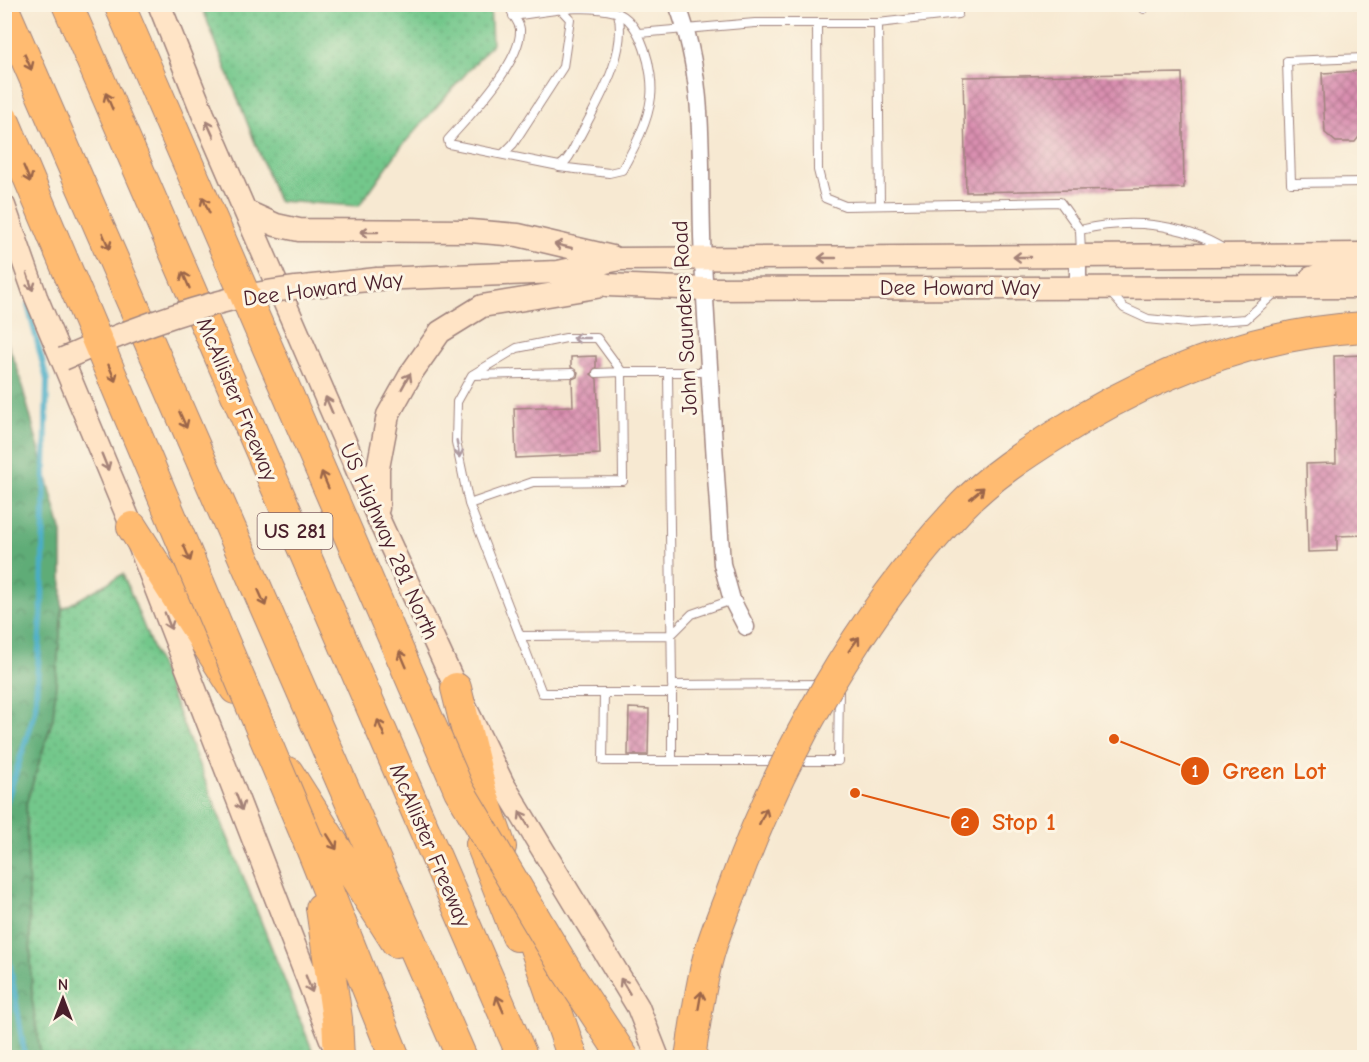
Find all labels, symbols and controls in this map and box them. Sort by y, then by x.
one-way arrow [23,53,34,71]
one-way arrow [103,92,114,110]
one-way arrow [203,121,215,139]
one-way arrow [22,164,33,183]
one-way arrow [200,197,211,215]
street label: John Saunders Road [667,220,703,416]
one-way arrow [360,226,380,238]
one-way arrow [101,231,112,250]
one-way arrow [553,239,572,251]
one-way arrow [1013,251,1033,263]
one-way arrow [818,252,838,264]
street label: Dee Howard Way [242,266,405,312]
one-way arrow [180,271,192,289]
one-way arrow [26,272,37,291]
street label: Dee Howard Way [880,275,1040,301]
street label: McAllister Freeway [191,314,283,485]
one-way arrow [571,332,591,344]
one-way arrow [107,364,118,382]
one-way arrow [401,373,412,391]
one-way arrow [323,396,334,414]
one-way arrow [178,410,190,428]
street label: US Highway 281 North [334,439,444,644]
one-way arrow [453,439,464,458]
one-way arrow [100,452,111,470]
one-way arrow [319,472,330,490]
one-way arrow [969,486,984,500]
road number: US 281 [258,513,332,549]
one-way arrow [182,543,193,561]
one-way arrow [256,589,268,607]
one-way arrow [163,611,174,629]
one-way arrow [848,637,860,653]
one-way arrow [397,651,408,669]
one-way arrow [374,720,386,738]
callout: Green Lot [1180,750,1338,792]
text: Green Lot [1222,757,1327,785]
street label: McAllister Freeway [384,760,476,931]
text: 1 [1191,761,1199,782]
one-way arrow [234,792,245,811]
callout: Stop 1 [950,801,1067,843]
one-way arrow [757,807,769,825]
text: Stop 1 [992,808,1056,836]
one-way arrow [518,811,530,828]
text: 2 [961,812,970,833]
one-way arrow [327,833,339,850]
north arrow [33,969,93,1029]
one-way arrow [305,974,316,993]
text: N [58,976,68,994]
one-way arrow [619,977,632,994]
one-way arrow [695,991,706,1010]
one-way arrow [494,995,505,1013]

